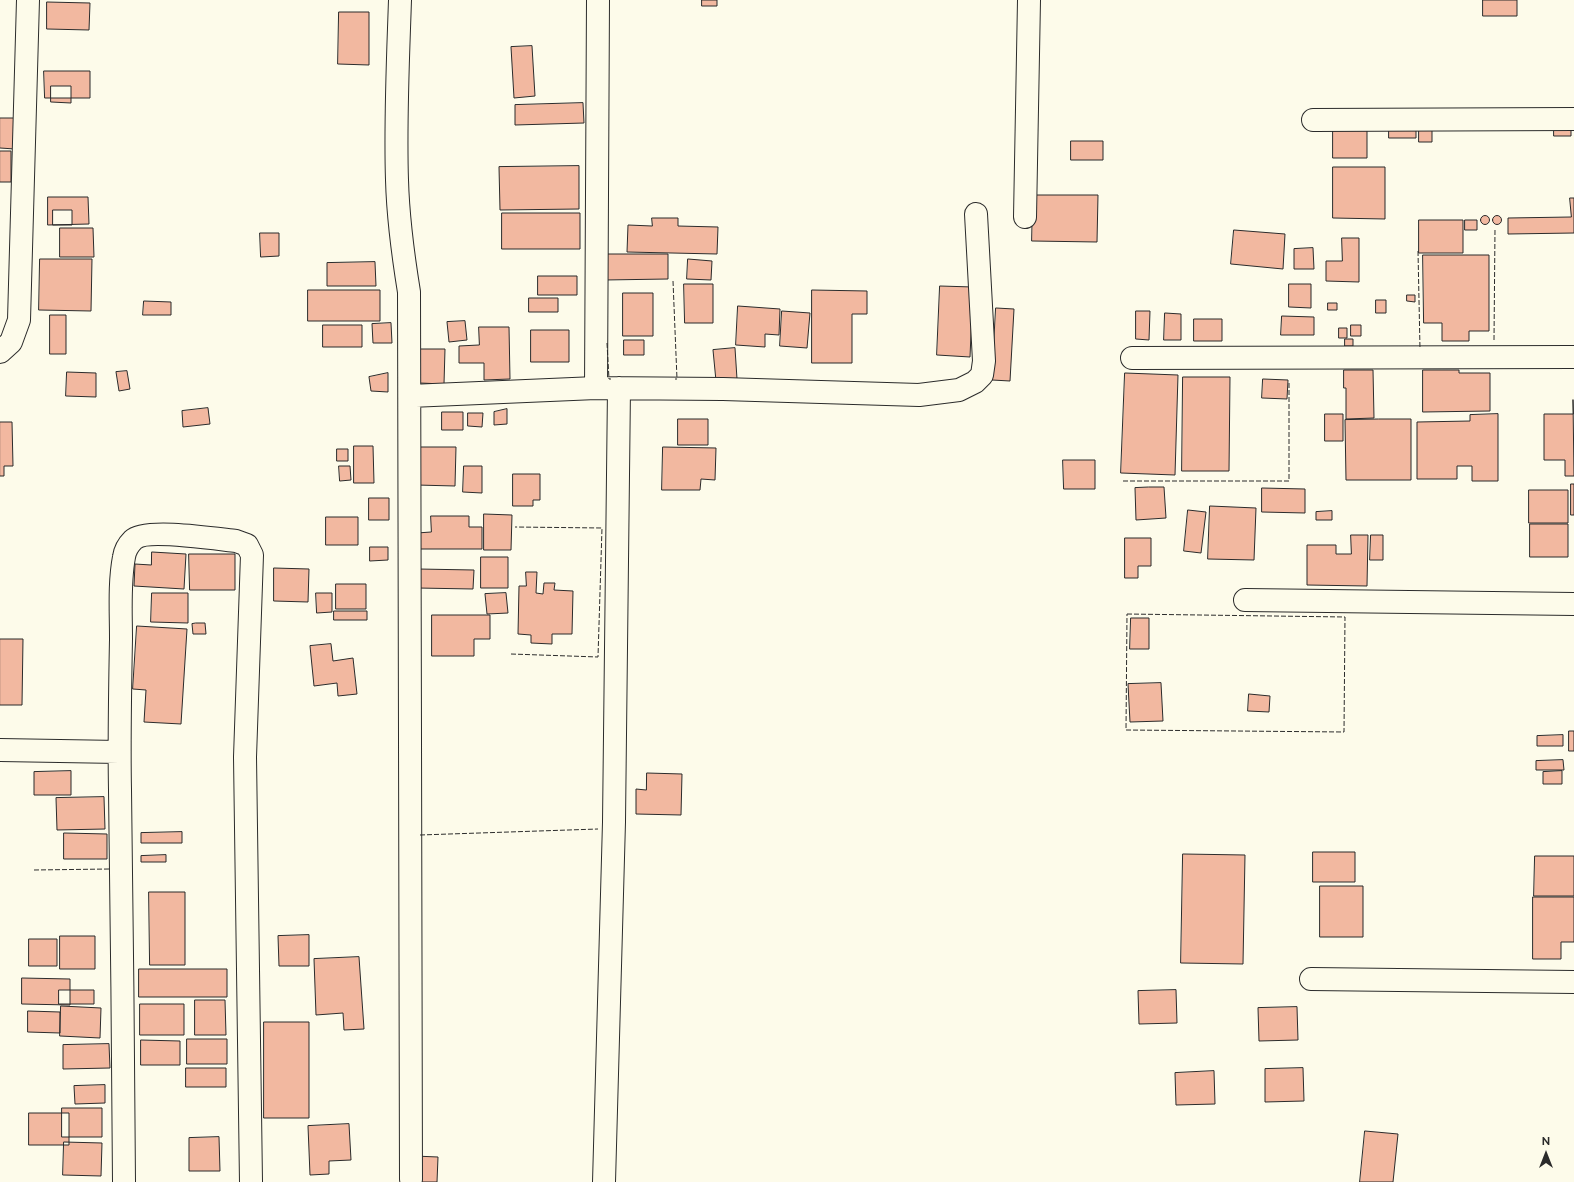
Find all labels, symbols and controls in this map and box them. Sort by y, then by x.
north arrow [1526,1134,1566,1174]
text: N [1542,1135,1550,1148]

